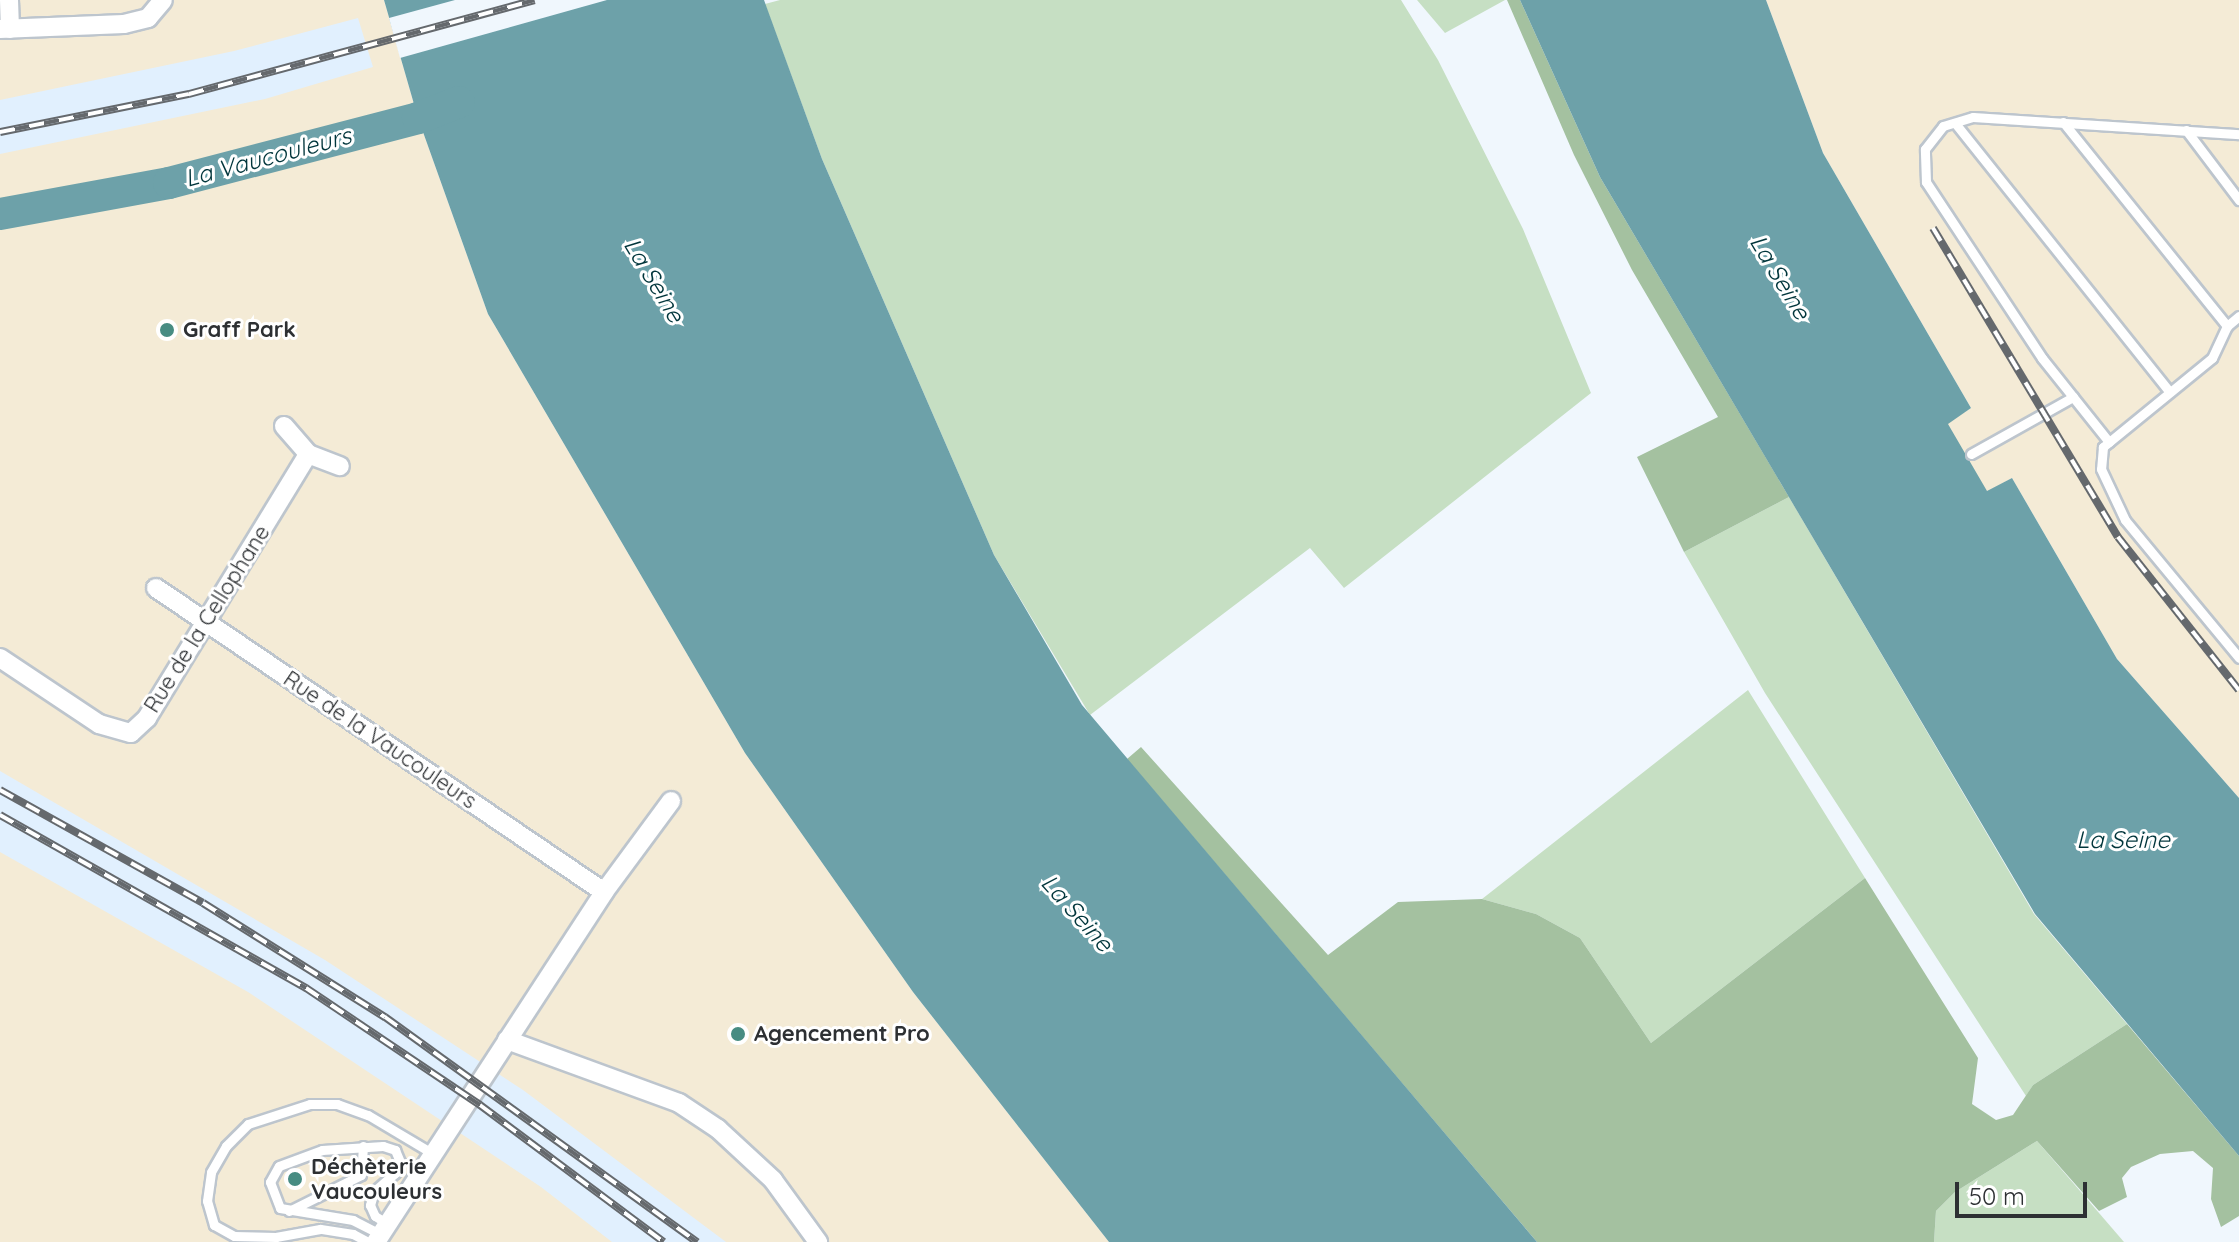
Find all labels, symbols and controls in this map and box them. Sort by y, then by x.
water label: La Vaucouleurs [182,121,354,193]
water label: La Seine [1744,230,1816,324]
water label: La Seine [618,233,690,327]
place label: Graff Park [183,317,296,343]
marker: Graff Park [158,321,176,339]
street label: Rue de la Cellophane [139,520,275,718]
street label: Rue de la Vaucouleurs [278,665,482,815]
water label: La Seine [2076,826,2170,854]
water label: La Seine [1035,869,1119,957]
place label: Agencement Pro [754,1021,930,1047]
marker: Agencement Pro [729,1025,747,1043]
place label: Déchèterie Vaucouleurs [311,1153,442,1204]
scale bar [1959,1166,2091,1216]
marker: Déchèterie Vaucouleurs [286,1170,304,1188]
text: 50 m [1969,1181,2025,1211]

